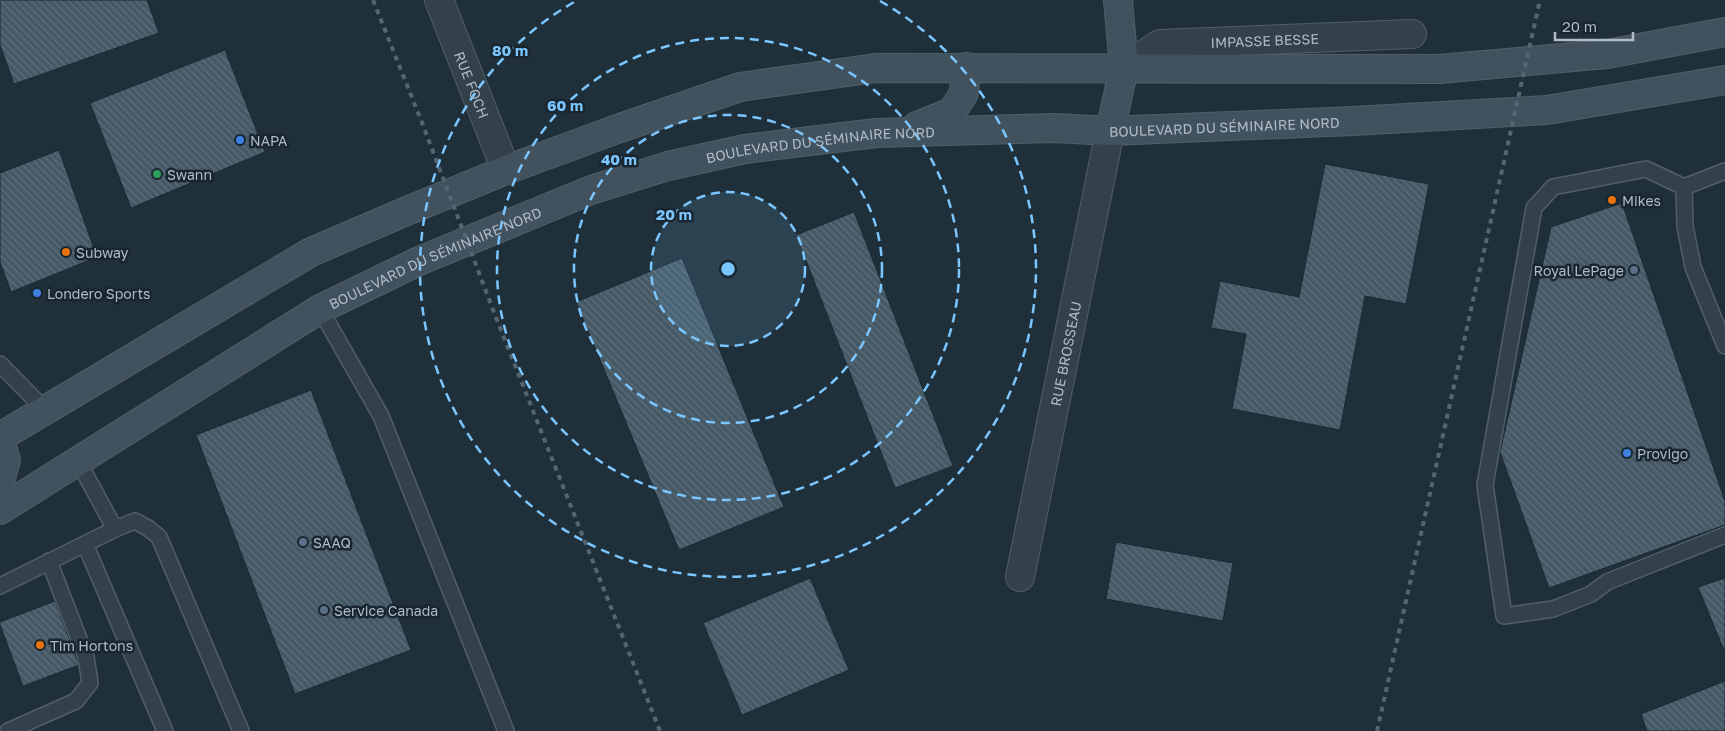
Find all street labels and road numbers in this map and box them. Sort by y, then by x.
street label: IMPASSE BESSE [1210,29,1319,50]
street label: RUE FOCH [452,49,493,121]
street label: BOULEVARD DU SÉMINAIRE NORD [1109,113,1340,140]
street label: BOULEVARD DU SÉMINAIRE NORD [704,123,935,166]
street label: BOULEVARD DU SÉMINAIRE NORD [326,203,544,312]
street label: RUE BROSSEAU [1046,300,1084,407]

